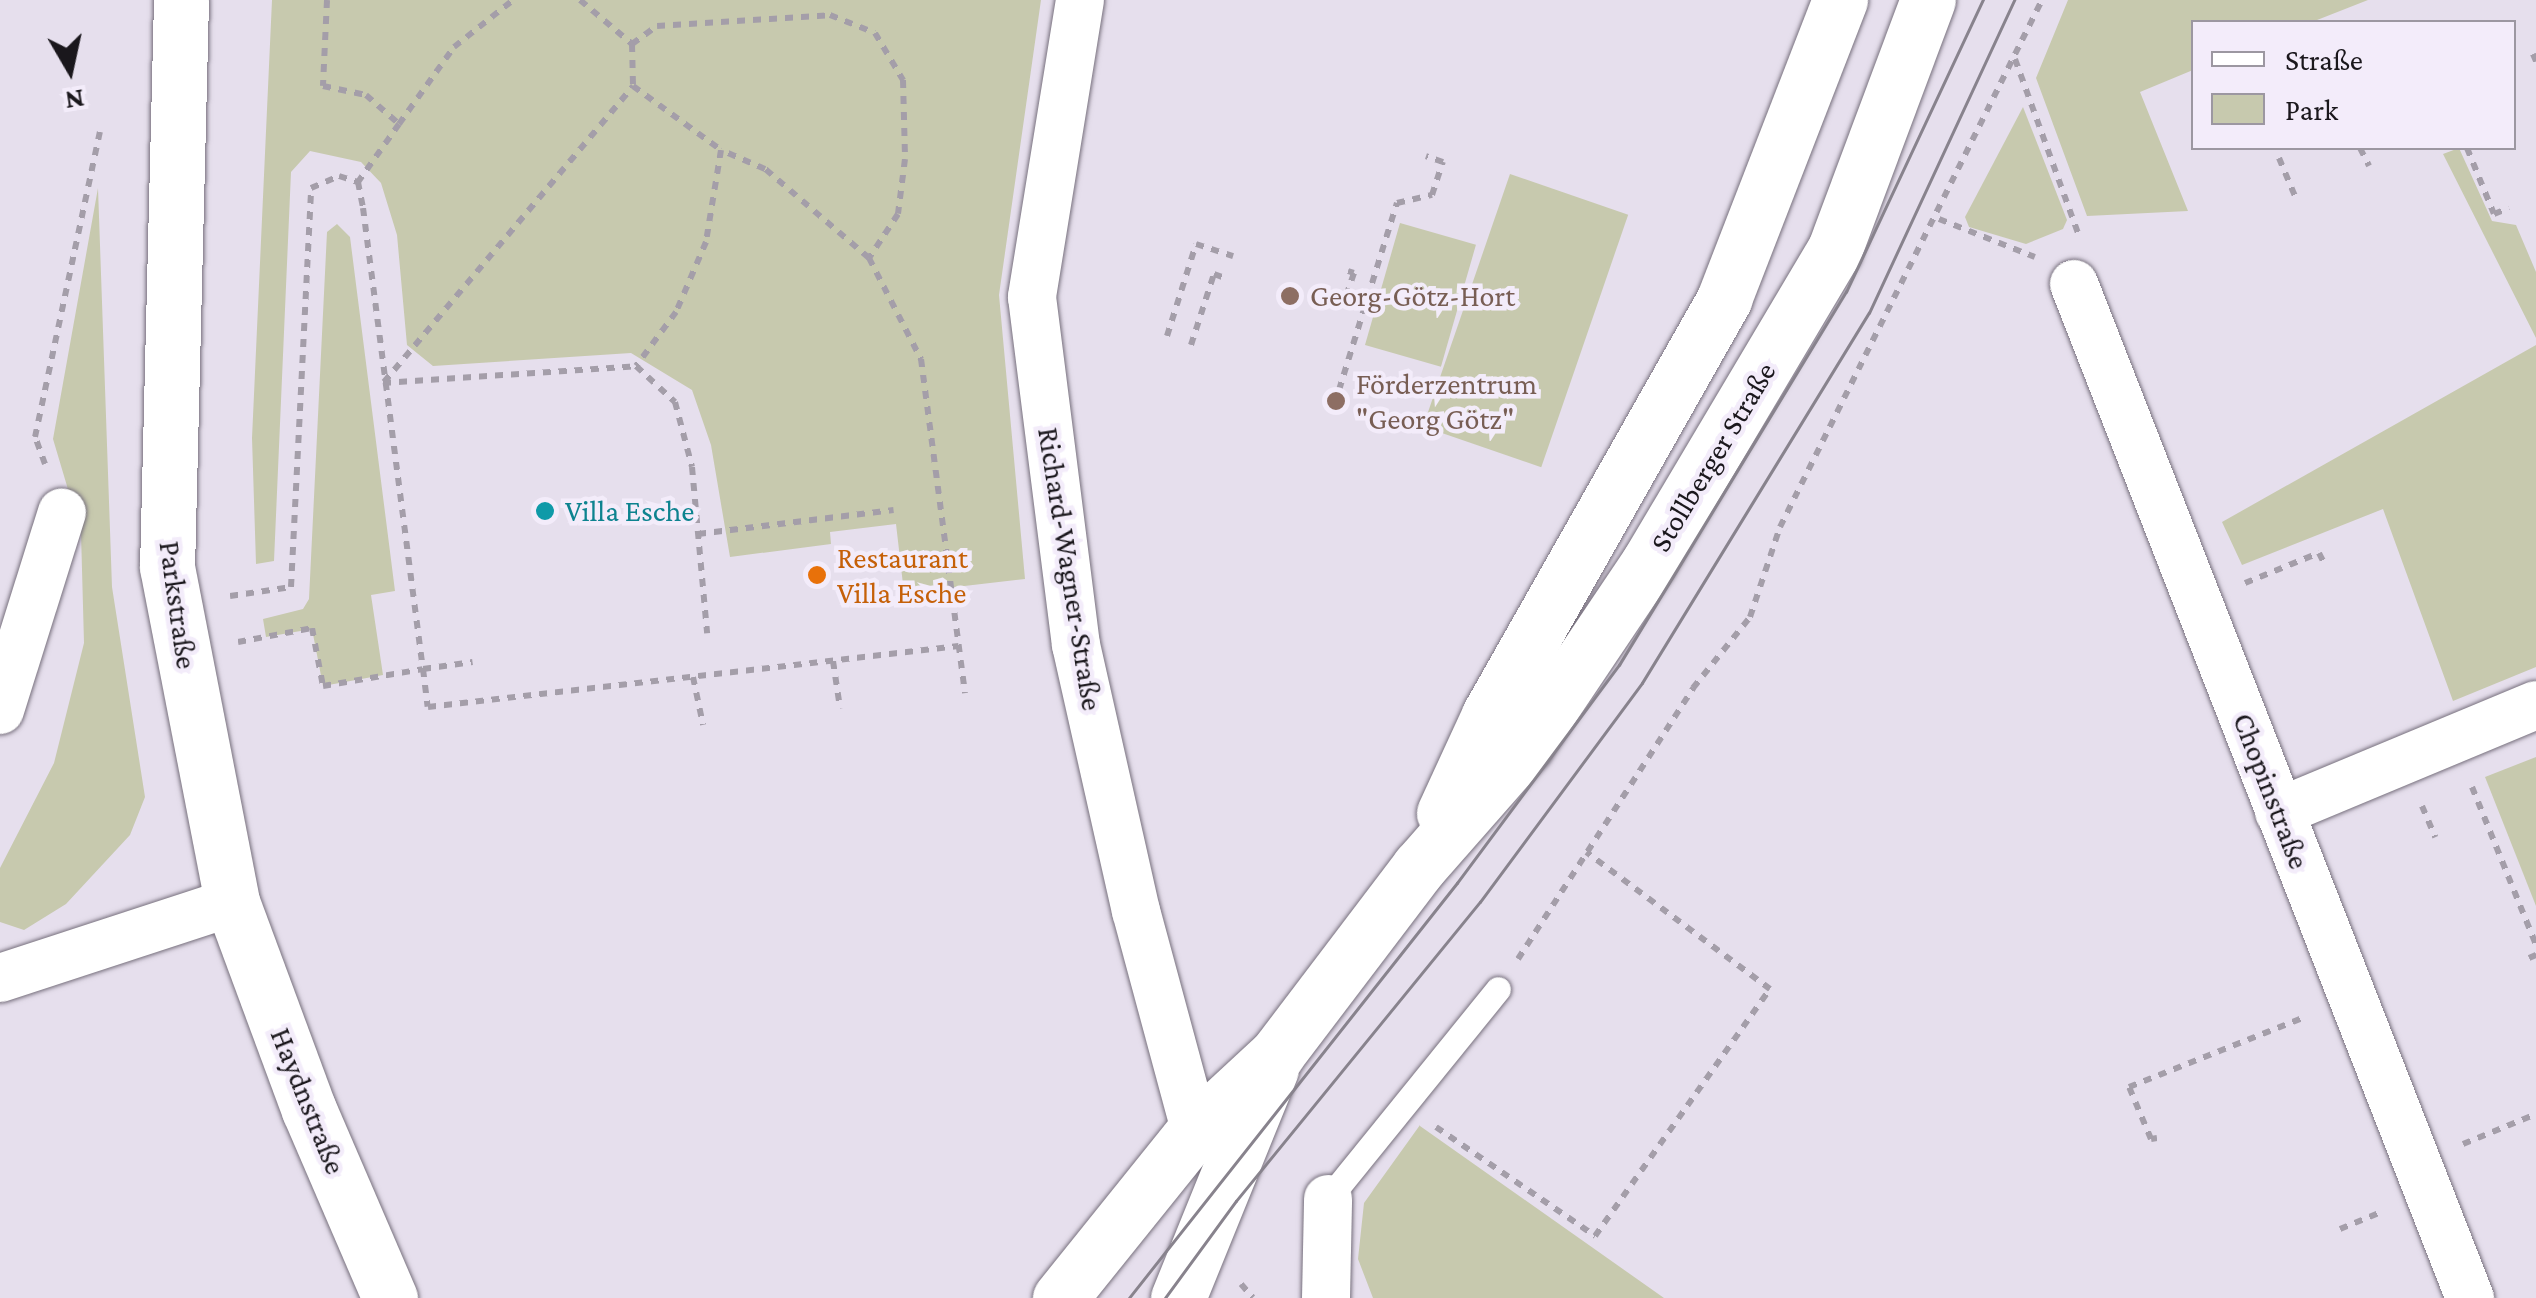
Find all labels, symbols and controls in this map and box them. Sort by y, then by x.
north arrow [20,20,120,120]
legend [2191,20,2516,150]
text: Straße [2285,43,2363,76]
text: N [63,83,87,117]
text: Park [2285,93,2338,126]
place label: Georg-Götz-Hort [1310,278,1515,314]
marker: Georg-Götz-Hort [1279,285,1301,307]
street label: Stollberger Straße [1642,356,1784,558]
place label: Förderzentrum "Georg Götz" [1356,366,1537,436]
marker: Förderzentrum "Georg Götz" [1325,390,1347,412]
street label: Richard-Wagner-Straße [1030,425,1110,713]
place label: Villa Esche [565,493,694,529]
marker: Villa Esche [534,500,556,522]
street label: Parkstraße [151,539,205,671]
place label: Restaurant Villa Esche [837,540,968,610]
marker: Restaurant Villa Esche [806,564,828,586]
street label: Chopinstraße [2225,708,2317,874]
street label: Haydnstraße [262,1023,354,1179]

